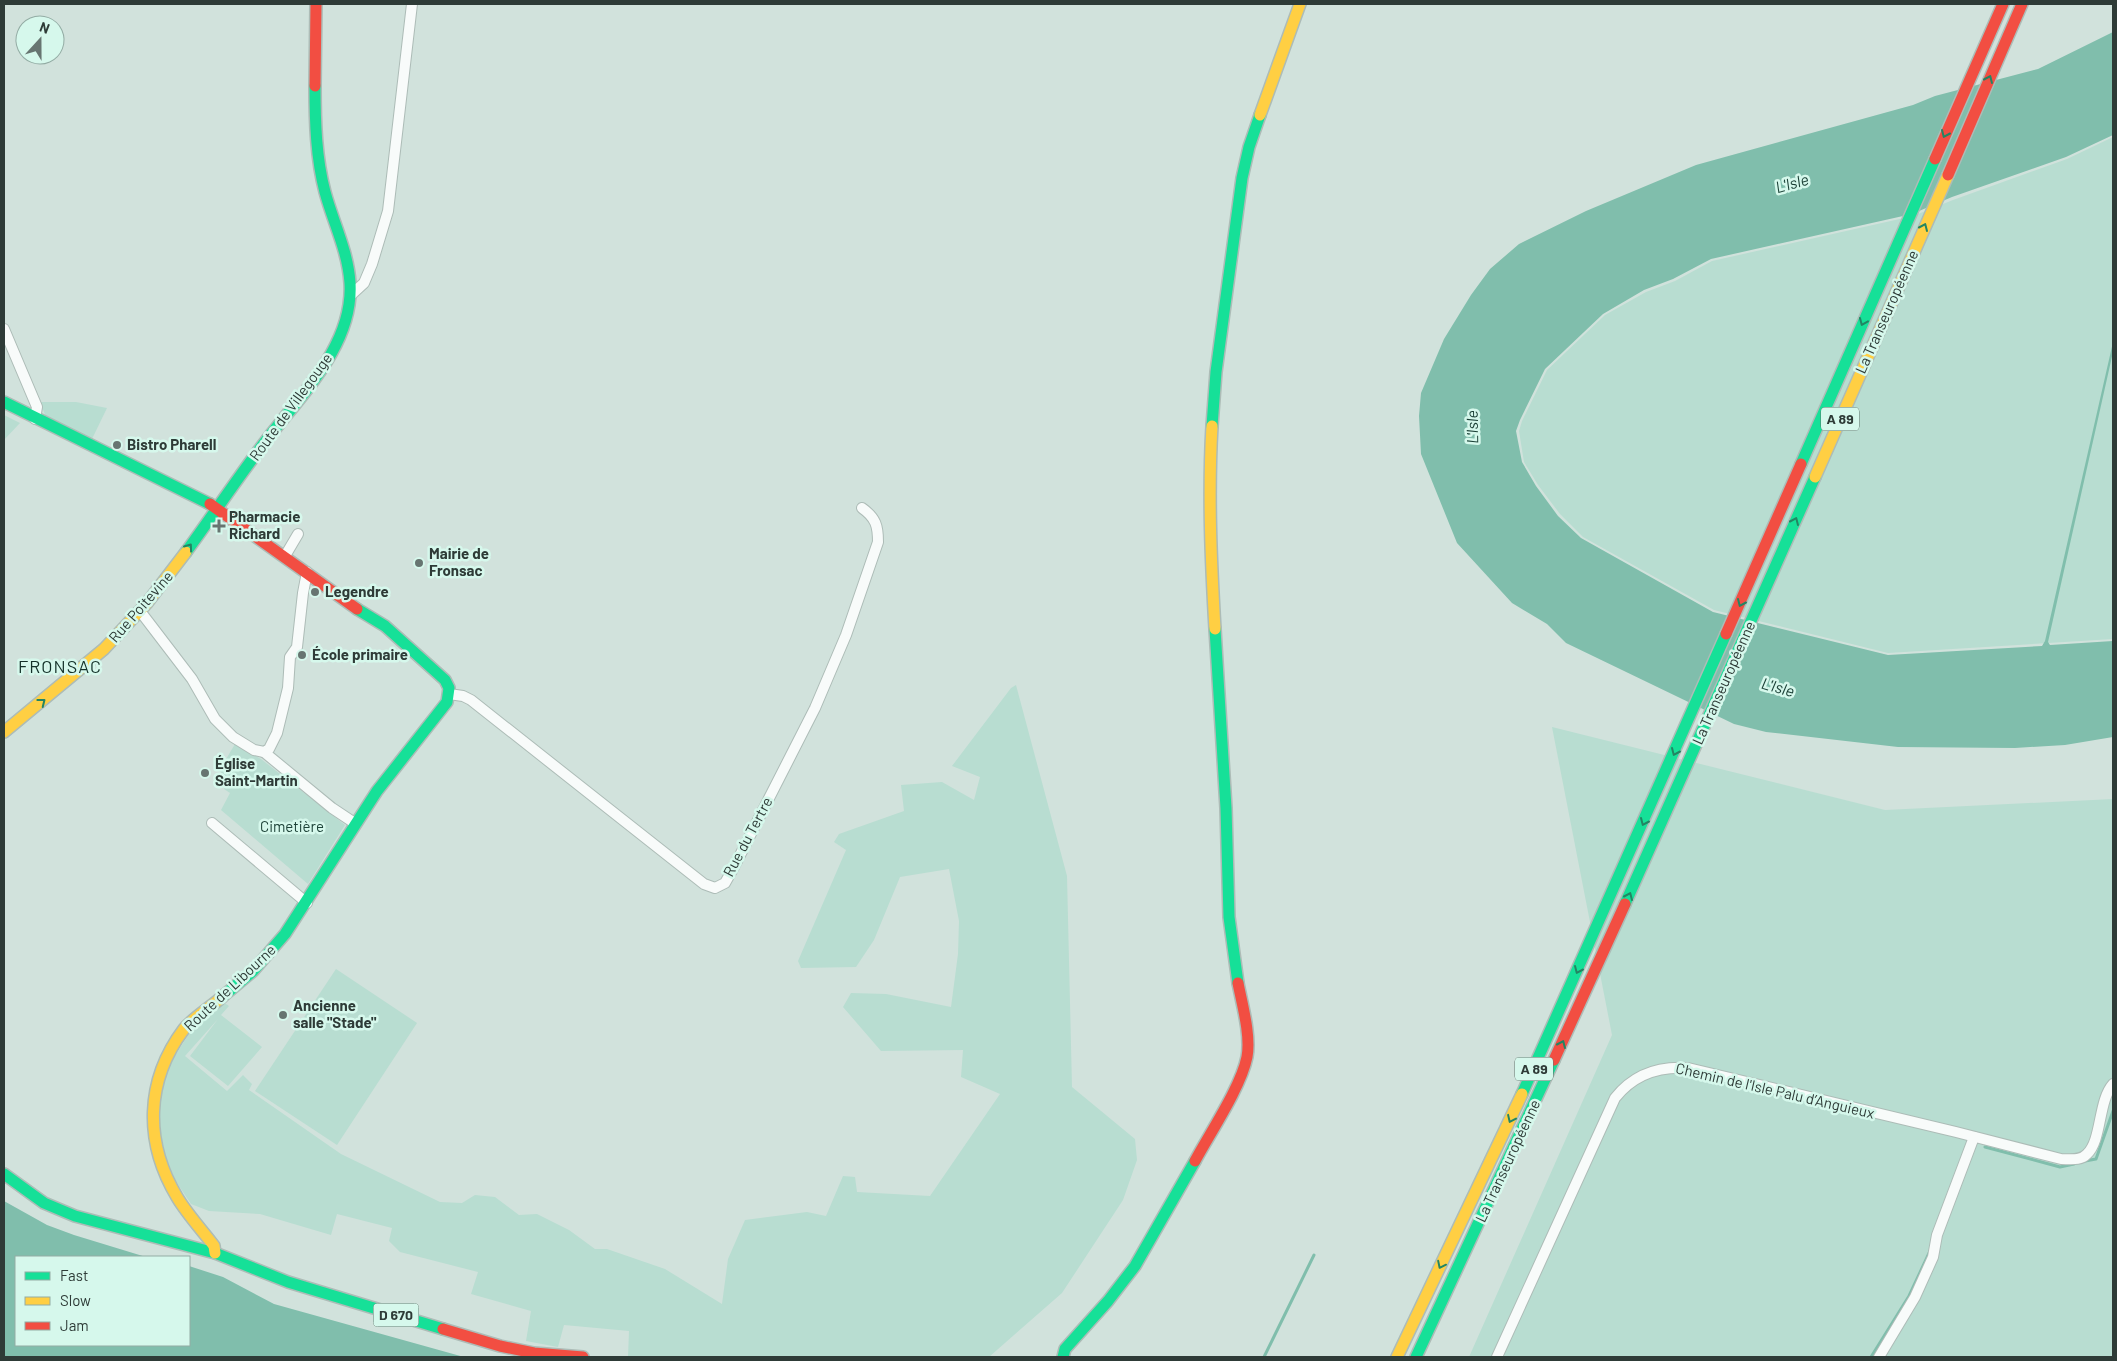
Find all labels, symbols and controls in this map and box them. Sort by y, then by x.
north arrow [15,15,65,65]
text: N [37,18,52,37]
one-way arrow [1984,75,1994,83]
one-way arrow [1941,129,1952,138]
water label: L'Isle [1773,169,1811,196]
one-way arrow [1918,223,1928,232]
street label: La Transeuropéenne [1851,247,1921,376]
one-way arrow [1858,317,1869,326]
street label: Route de Villegouge [245,349,335,464]
road number: A 89 [1821,408,1859,430]
water label: L'Isle [1462,410,1481,444]
place label: Bistro Pharell [127,435,216,453]
marker: Bistro Pharell [111,439,123,451]
place label: Pharmacie Richard [229,507,300,542]
one-way arrow [1788,517,1799,526]
marker: Pharmacie Richard [213,520,225,532]
one-way arrow [183,543,192,552]
place label: Mairie de Fronsac [429,544,489,579]
marker: Mairie de Fronsac [413,557,425,569]
street label: Rue Poitevine [104,567,176,646]
place label: Legendre [325,582,389,600]
marker: Legendre [309,586,321,598]
one-way arrow [1736,598,1747,607]
street label: La Transeuropéenne [1688,618,1758,747]
place label: École primaire [312,645,408,663]
marker: École primaire [296,649,308,661]
district label: FRONSAC [18,655,102,677]
water label: L'Isle [1759,673,1797,700]
one-way arrow [36,699,46,708]
one-way arrow [1670,747,1681,756]
place label: Église Saint-Martin [215,754,298,789]
marker: Église Saint-Martin [199,767,211,779]
street label: Rue du Tertre [719,794,776,879]
park label: Cimetière [260,817,324,835]
one-way arrow [1639,817,1650,826]
one-way arrow [1623,892,1634,901]
street label: Route de Libourne [180,940,279,1034]
one-way arrow [1573,965,1584,974]
place label: Ancienne salle "Stade" [293,996,377,1031]
marker: Ancienne salle "Stade" [277,1009,289,1021]
one-way arrow [1556,1040,1567,1049]
road number: A 89 [1515,1058,1553,1080]
street label: Chemin de l'Isle Palu d’Anguieux [1674,1058,1876,1122]
street label: La Transeuropéenne [1471,1096,1543,1225]
one-way arrow [1508,1113,1518,1122]
legend [15,1256,190,1346]
one-way arrow [1437,1260,1447,1269]
text: Fast [60,1266,88,1284]
text: Slow [60,1291,91,1309]
road number: D 670 [374,1304,418,1326]
text: Jam [60,1316,89,1334]

